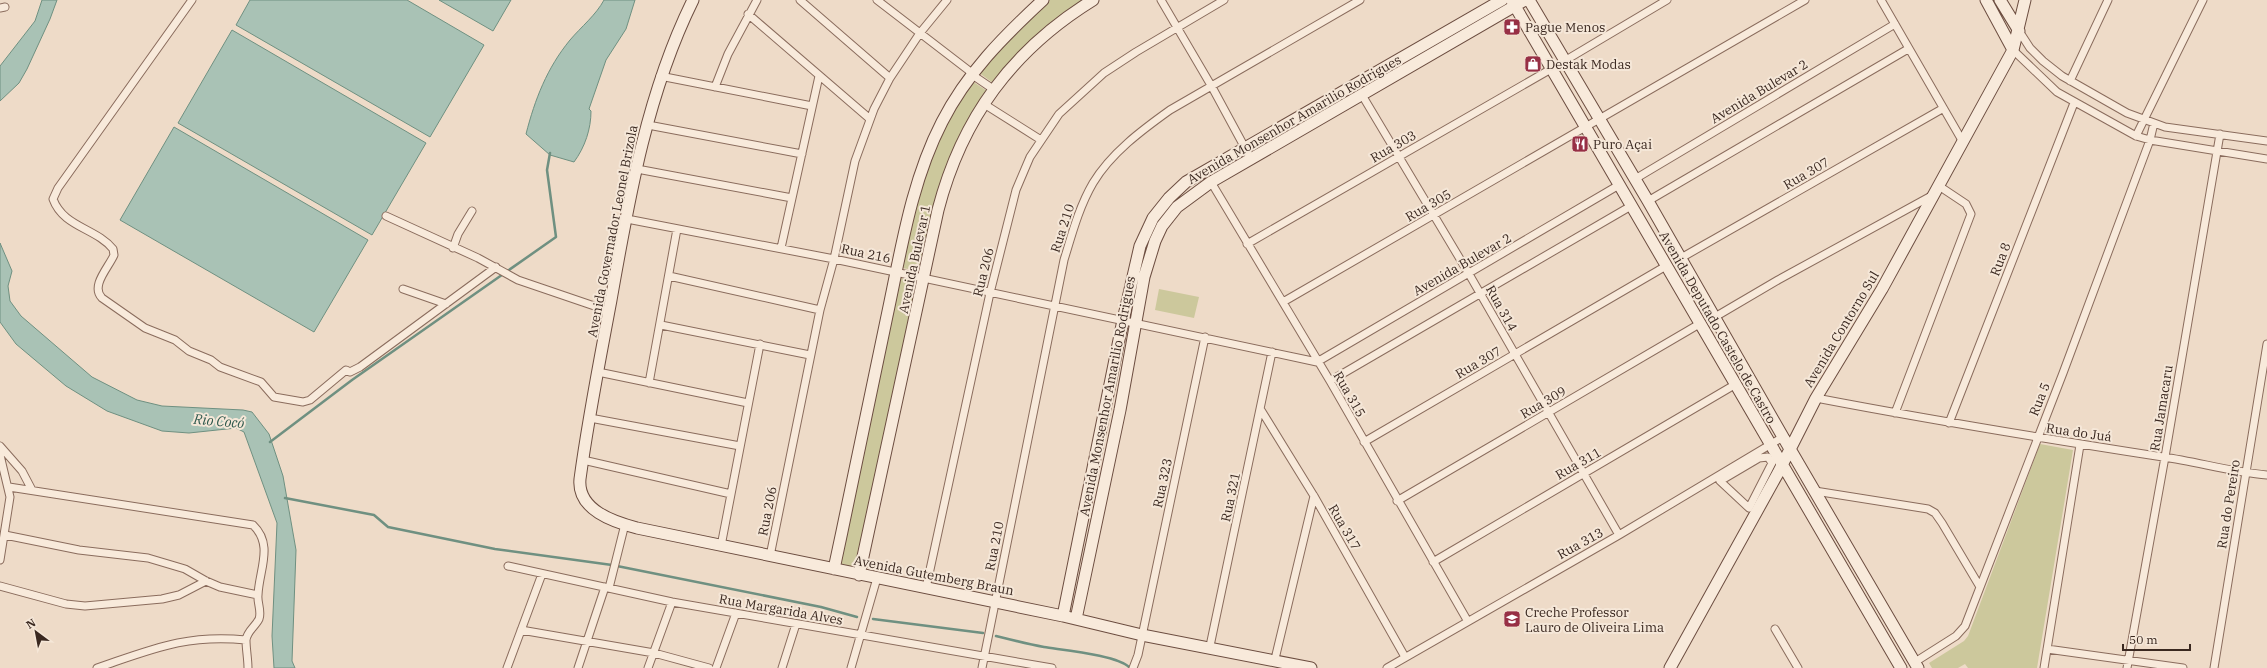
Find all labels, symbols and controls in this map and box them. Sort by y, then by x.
pharmacy icon: Pague Menos [1502,17,1522,37]
place label: Pague Menos [1525,19,1605,36]
street label: Avenida Monsenhor Amarilio Rodrigues [1184,51,1404,188]
shop icon: Destak Modas [1523,54,1543,74]
place label: Destak Modas [1546,56,1631,73]
street label: Avenida Bulevar 2 [1707,56,1811,127]
street label: Avenida Governador Leonel Brizola [584,124,641,339]
street label: Rua 303 [1367,127,1419,166]
restaurant icon: Puro Açai [1570,134,1590,154]
place label: Puro Açai [1593,136,1652,153]
street label: Rua 307 [1780,154,1832,193]
street label: Rua 305 [1402,186,1454,225]
street label: Rua 210 [1047,201,1078,255]
street label: Avenida Bulevar 1 [895,203,934,315]
street label: Avenida Deputado Castelo de Castro [1655,228,1780,427]
street label: Avenida Bulevar 2 [1410,229,1514,299]
street label: Rua 216 [840,240,892,267]
street label: Rua 8 [1986,240,2015,278]
street label: Rua 206 [969,246,998,299]
street label: Avenida Contorno Sul [1800,268,1883,390]
street label: Avenida Monsenhor Amarilio Rodrigues [1076,275,1139,518]
street label: Rua 314 [1482,282,1521,335]
street label: Rua 307 [1452,343,1504,382]
street label: Rua Jamacaru [2146,364,2177,452]
street label: Rua 315 [1330,368,1369,420]
street label: Rua 5 [2025,380,2054,418]
street label: Rua 309 [1517,383,1569,422]
water label: Rio Cocó [192,410,245,432]
street label: Rua do Juá [2045,419,2113,446]
street label: Rua 311 [1552,444,1604,483]
street label: Rua 323 [1149,457,1176,509]
street label: Rua do Pereiro [2213,458,2244,550]
street label: Rua 321 [1217,471,1244,523]
street label: Rua 206 [754,485,781,537]
street label: Rua 317 [1325,501,1364,553]
street label: Rua 210 [981,520,1008,572]
street label: Rua 313 [1554,524,1606,563]
street label: Avenida Gutemberg Braun [852,552,1015,599]
street label: Rua Margarida Alves [717,590,844,629]
place label: Creche Professor Lauro de Oliveira Lima [1525,604,1664,636]
school or university icon: Creche Professor Lauro de Oliveira Lima [1502,609,1522,629]
north arrow [16,612,56,652]
text: N [23,615,38,632]
scale bar [2123,626,2190,652]
text: 50 m [2129,632,2158,647]

